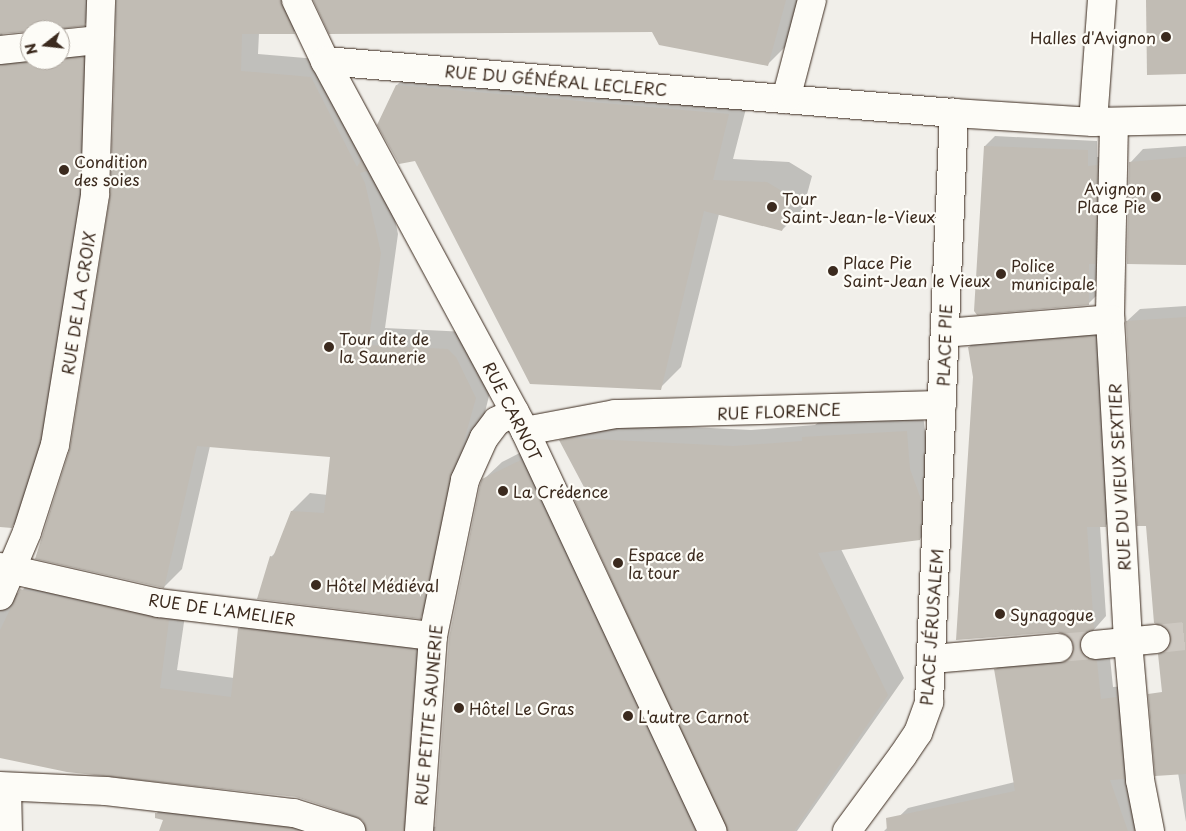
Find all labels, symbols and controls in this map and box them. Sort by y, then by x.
north arrow [20,20,70,70]
place label: Halles d'Avignon [1029,27,1156,47]
marker: Halles d'Avignon [1160,31,1172,43]
text: N [19,41,43,57]
street label: RUE DU GÉNÉRAL LECLERC [442,61,670,99]
place label: Condition des soies [74,151,148,189]
marker: Condition des soies [58,164,70,176]
place label: Avignon Place Pie [1077,178,1146,216]
place label: Tour Saint-Jean-le-Vieux [782,188,935,226]
marker: Avignon Place Pie [1150,191,1162,203]
marker: Tour Saint-Jean-le-Vieux [766,201,778,213]
street label: RUE DE LA CROIX [57,230,99,376]
place label: Place Pie Saint-Jean le Vieux [843,252,992,290]
place label: Police municipale [1011,255,1095,293]
marker: Place Pie Saint-Jean le Vieux [827,265,839,277]
marker: Police municipale [995,268,1007,280]
street label: PLACE PIE [933,303,955,387]
place label: Tour dite de la Saunerie [339,328,430,366]
marker: Tour dite de la Saunerie [323,341,335,353]
street label: RUE CARNOT [479,358,547,464]
street label: RUE DU VIEUX SEXTIER [1104,382,1134,572]
street label: RUE FLORENCE [717,399,841,423]
place label: La Crédence [513,481,609,501]
marker: La Crédence [497,485,509,497]
place label: Espace de la tour [628,544,704,582]
street label: PLACE JÉRUSALEM [916,548,946,706]
marker: Espace de la tour [612,557,624,569]
place label: Hôtel Médiéval [326,575,440,595]
marker: Hôtel Médiéval [310,579,322,591]
street label: RUE DE L'AMELIER [147,589,297,629]
place label: Synagogue [1010,604,1094,624]
marker: Synagogue [994,608,1006,620]
street label: RUE PETITE SAUNERIE [410,622,446,808]
place label: Hôtel Le Gras [469,698,575,718]
marker: Hôtel Le Gras [453,702,465,714]
place label: L'autre Carnot [638,706,750,726]
marker: L'autre Carnot [622,710,634,722]

